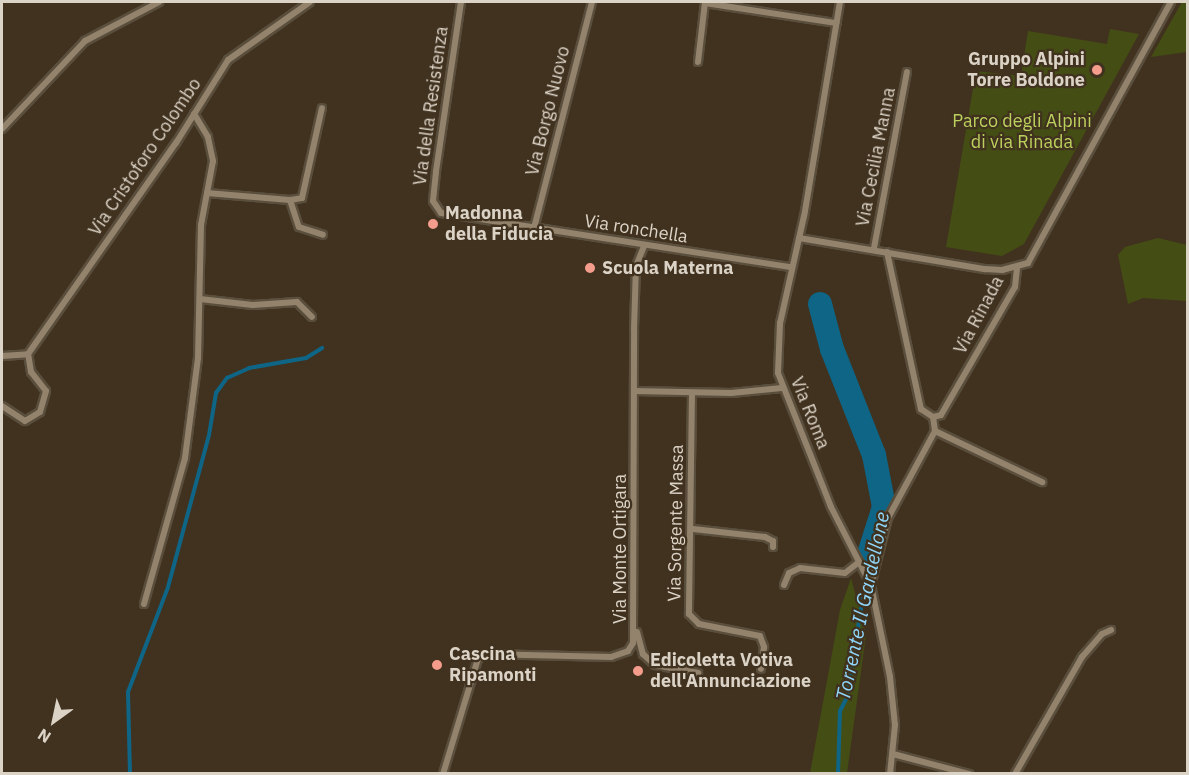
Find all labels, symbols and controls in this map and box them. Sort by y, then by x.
street label: Via della Resistenza [409,25,453,187]
street label: Via Borgo Nuovo [521,44,575,178]
place label: Gruppo Alpini Torre Boldone [967,49,1085,92]
marker: Gruppo Alpini Torre Boldone [1090,63,1104,77]
street label: Via Cristoforo Colombo [84,74,206,240]
street label: Via Cecilia Manna [852,85,900,229]
park label: Parco degli Alpini di via Rinada [952,111,1092,154]
place label: Madonna della Fiducia [445,203,553,246]
street label: Via ronchella [583,210,689,248]
marker: Madonna della Fiducia [426,217,440,231]
place label: Scuola Materna [602,257,733,279]
marker: Scuola Materna [583,261,597,275]
street label: Via Rinada [949,272,1009,358]
street label: Via Roma [786,374,834,452]
street label: Via Sorgente Massa [664,444,688,602]
street label: Via Monte Ortigara [609,474,631,624]
water label: Torrente Il Gardellone [830,509,894,703]
place label: Cascina Ripamonti [449,644,536,686]
place label: Edicoletta Votiva dell'Annunciazione [650,650,811,692]
marker: Cascina Ripamonti [430,658,444,672]
marker: Edicoletta Votiva dell'Annunciazione [631,664,645,678]
north arrow [24,691,84,751]
text: N [34,725,55,748]

